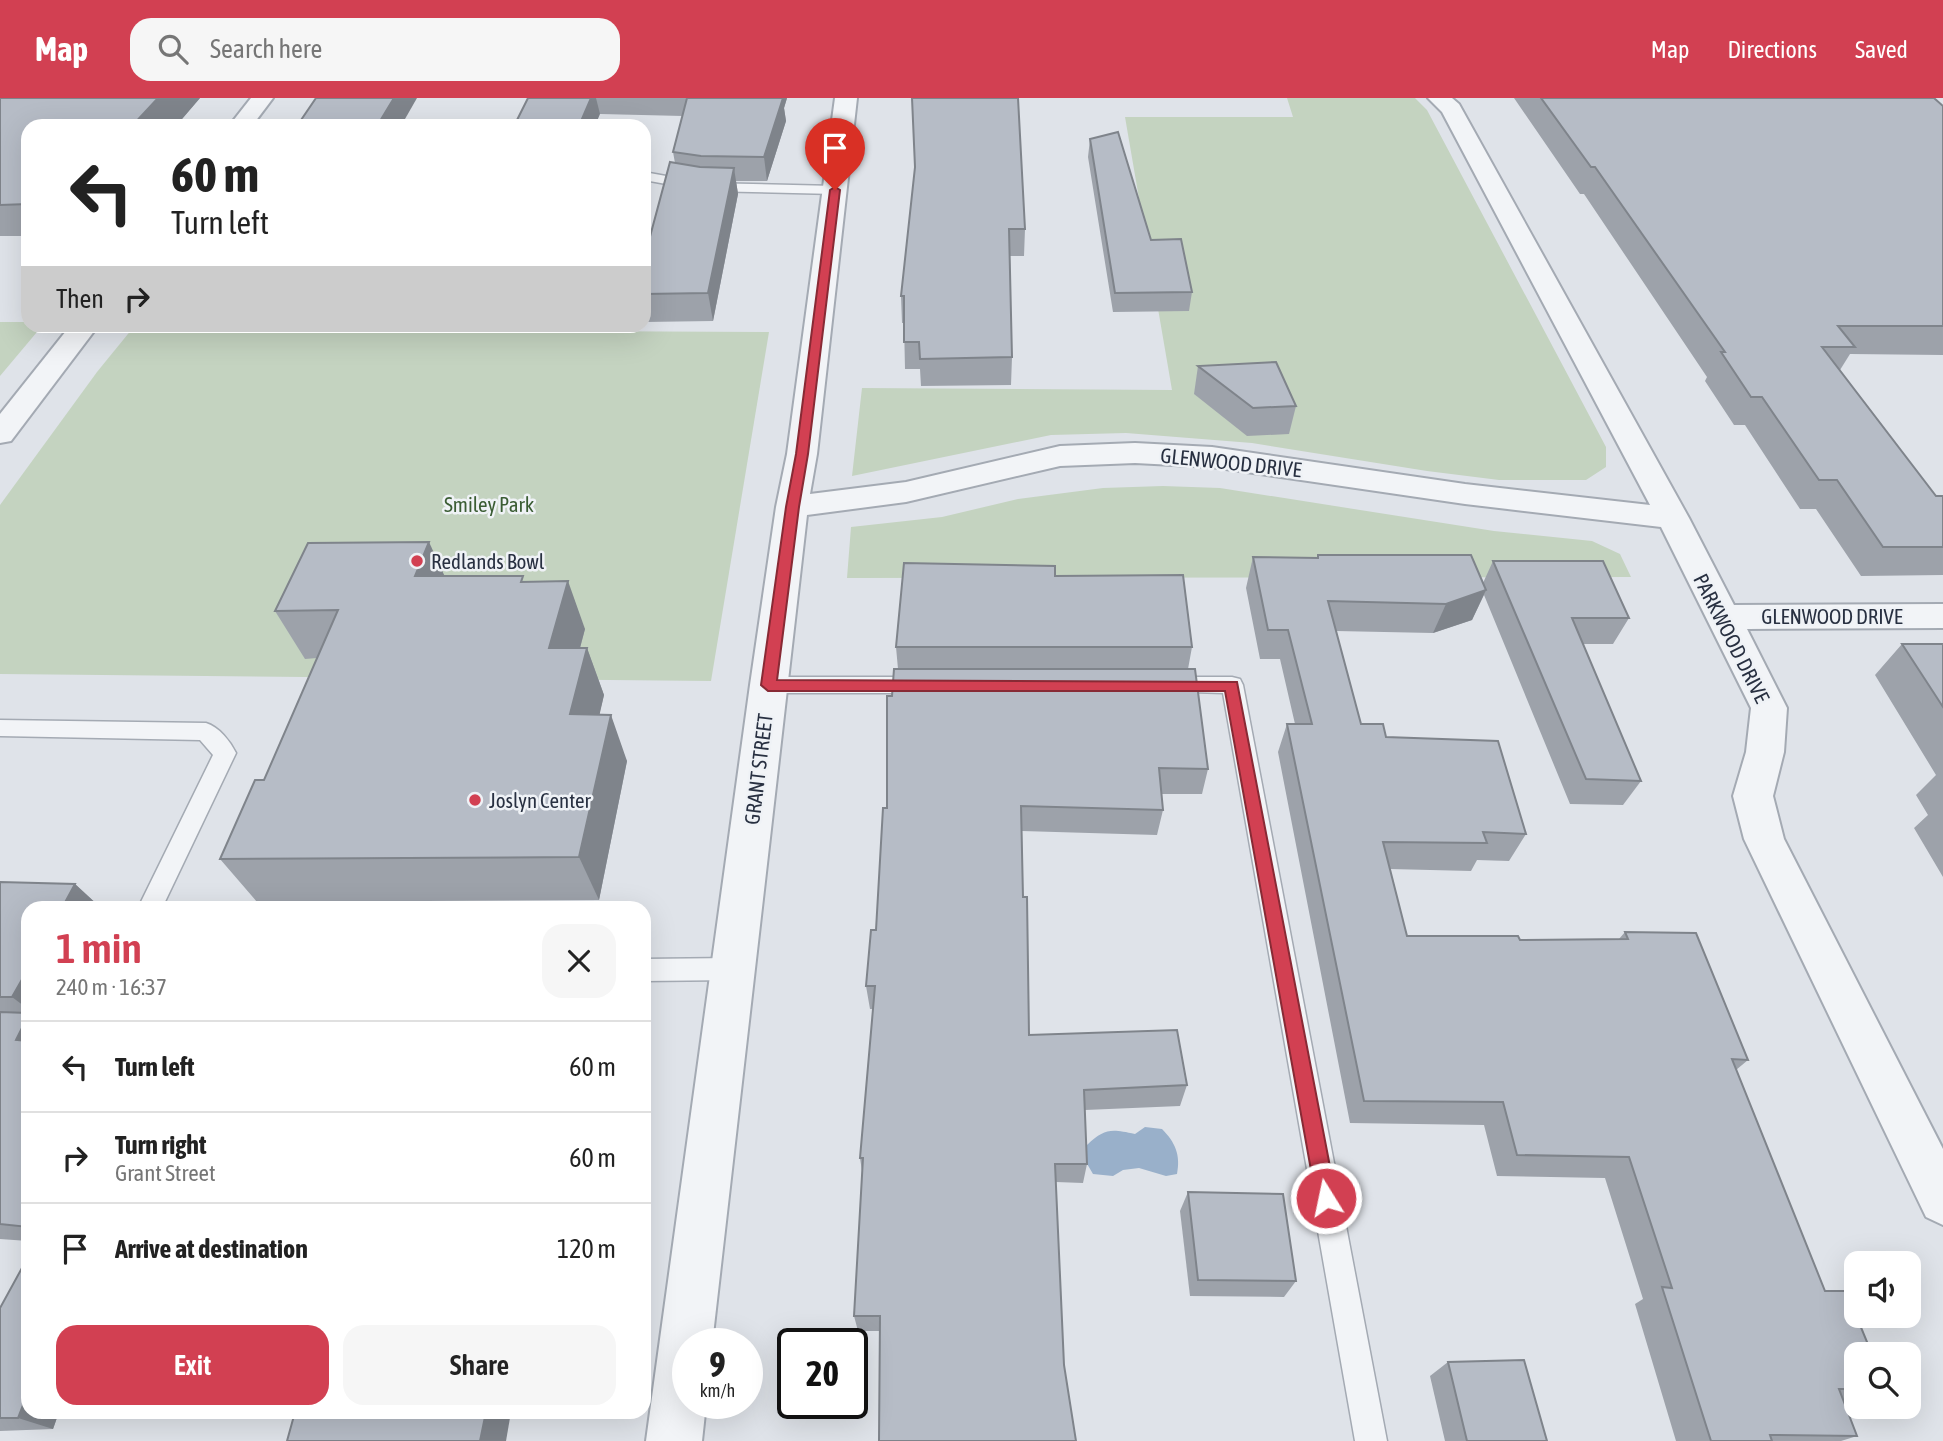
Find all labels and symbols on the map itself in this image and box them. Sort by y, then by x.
pin [805,118,865,190]
street label: GLENWOOD DRIVE [1159,443,1303,481]
park label: Smiley Park [444,492,534,516]
place label: Redlands Bowl [431,549,545,573]
marker: Redlands Bowl [409,553,425,569]
street label: PARKWOOD DRIVE [1689,569,1775,707]
street label: GLENWOOD DRIVE [1761,604,1903,628]
street label: GRANT STREET [739,712,777,826]
place label: Joslyn Center [489,788,592,812]
marker: Joslyn Center [467,792,483,808]
position arrow [1289,1161,1363,1235]
speed limit sign: 20 [777,1328,868,1419]

